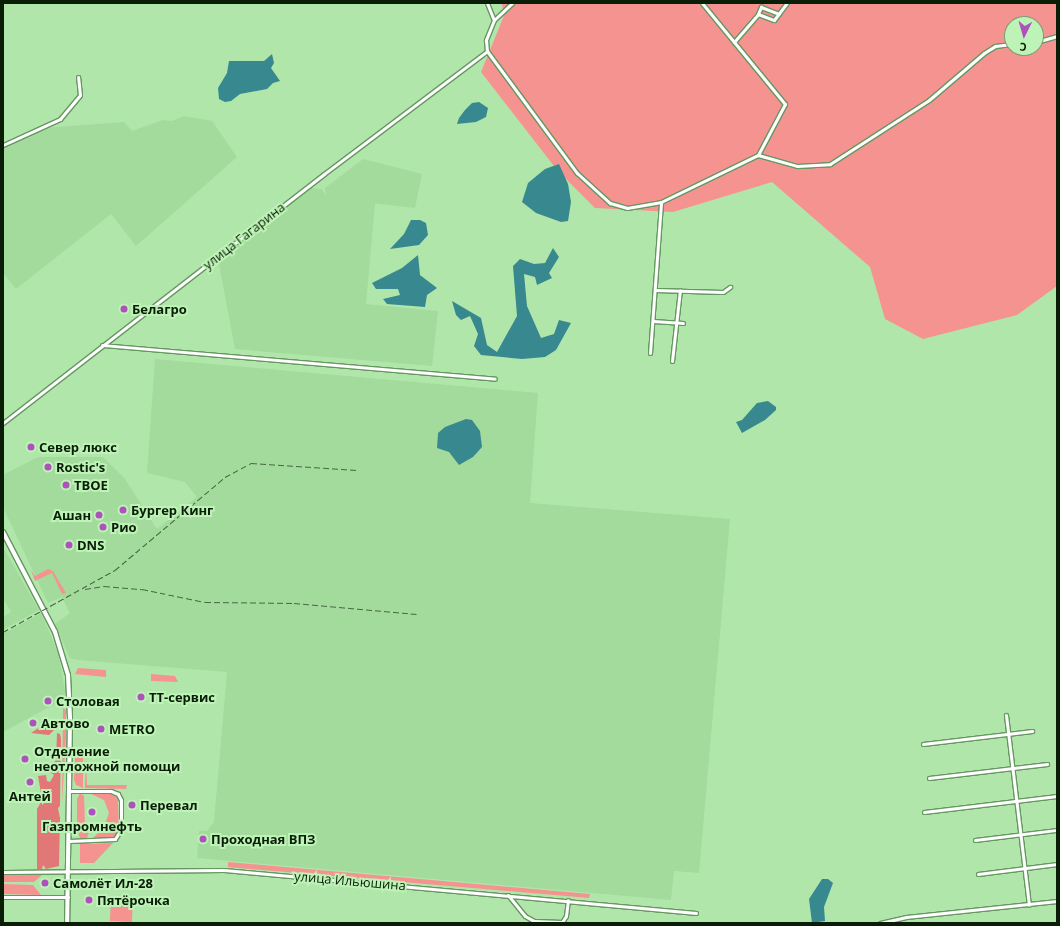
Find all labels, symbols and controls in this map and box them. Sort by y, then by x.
north arrow [1004,16,1044,56]
text: С [1019,40,1027,55]
street label: улица Гагарина [200,199,288,273]
place label: Белагро [132,301,187,317]
marker: Белагро [119,304,129,314]
place label: Север люкс [39,439,117,455]
marker: Север люкс [26,442,36,452]
place label: Rostic's [56,459,105,475]
marker: Rostic's [43,462,53,472]
place label: ТВОЕ [74,477,108,493]
marker: ТВОЕ [61,480,71,490]
place label: Бургер Кинг [131,502,213,518]
marker: Бургер Кинг [118,505,128,515]
place label: Ашан [53,507,91,523]
marker: Ашан [94,510,104,520]
place label: Рио [111,519,137,535]
marker: Рио [98,522,108,532]
place label: DNS [77,537,104,553]
marker: DNS [64,540,74,550]
place label: ТТ-сервис [149,689,215,705]
marker: ТТ-сервис [136,692,146,702]
place label: Столовая [56,693,120,709]
marker: Столовая [43,696,53,706]
place label: Автово [41,715,90,731]
marker: Автово [28,718,38,728]
place label: METRO [109,721,155,737]
marker: METRO [96,724,106,734]
place label: Отделение неотложной помощи [34,744,180,775]
marker: Отделение неотложной помощи [19,753,31,765]
marker: Антей [25,777,35,787]
place label: Антей [9,788,51,804]
place label: Перевал [140,797,198,813]
marker: Перевал [127,800,137,810]
marker: Газпромнефть [87,807,97,817]
place label: Газпромнефть [42,818,142,834]
place label: Проходная ВПЗ [211,831,316,847]
marker: Проходная ВПЗ [198,834,208,844]
street label: улица Ильюшина [294,868,406,894]
place label: Самолёт Ил-28 [53,875,153,891]
marker: Самолёт Ил-28 [40,878,50,888]
place label: Пятёрочка [97,892,170,908]
marker: Пятёрочка [84,895,94,905]

